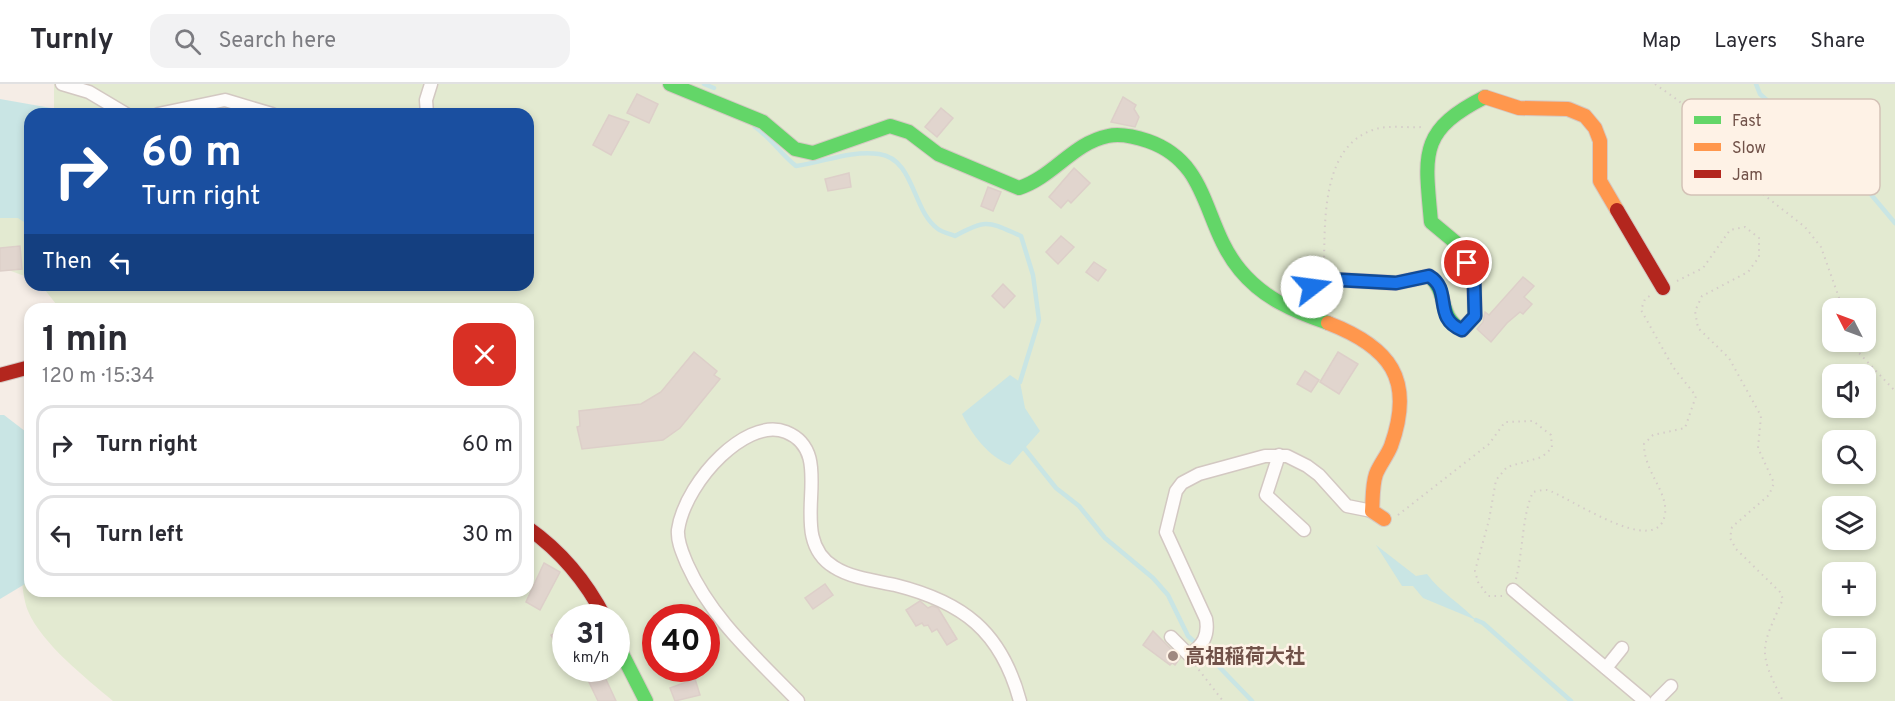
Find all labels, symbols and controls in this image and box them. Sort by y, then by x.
search box [150,14,570,68]
text: Turnly [30,23,114,59]
icon: search [171,25,204,58]
text: Search here [219,28,336,55]
text: Map [1642,28,1681,55]
text: Layers [1714,28,1777,55]
text: Share [1810,28,1865,55]
legend [1682,99,1880,195]
text: Fast [1732,112,1762,132]
text: 60 m [141,128,242,181]
icon: right [42,132,120,210]
text: Slow [1732,139,1766,159]
text: Jam [1732,166,1763,186]
text: Turn right [141,180,260,214]
pin [1441,237,1492,288]
icon: left [104,246,137,279]
icon: arrive [1450,246,1483,279]
text: Then [42,249,92,276]
position arrow [1280,255,1344,319]
north arrow [1822,298,1876,352]
map controls [1822,298,1876,682]
text: 1 min [42,318,128,364]
button: close [453,323,516,386]
text: 120 m · 15:34 [42,364,154,390]
button: sound [1822,364,1876,418]
icon: right [45,429,78,462]
button: search [1822,430,1876,484]
text: Turn right [96,432,198,459]
text: 60 m [462,432,513,459]
button: layers [1822,496,1876,550]
icon: left [45,519,78,552]
text: Turn left [96,522,184,549]
text: 30 m [462,522,513,549]
button: + [1822,562,1876,616]
speed limit sign: 40 [642,604,720,682]
text: 31 [576,617,606,654]
button: − [1822,628,1876,682]
place label: 高祖稲荷大社 [1185,645,1305,671]
text: km/h [573,649,609,668]
marker: 高祖稲荷大社 [1166,649,1180,663]

